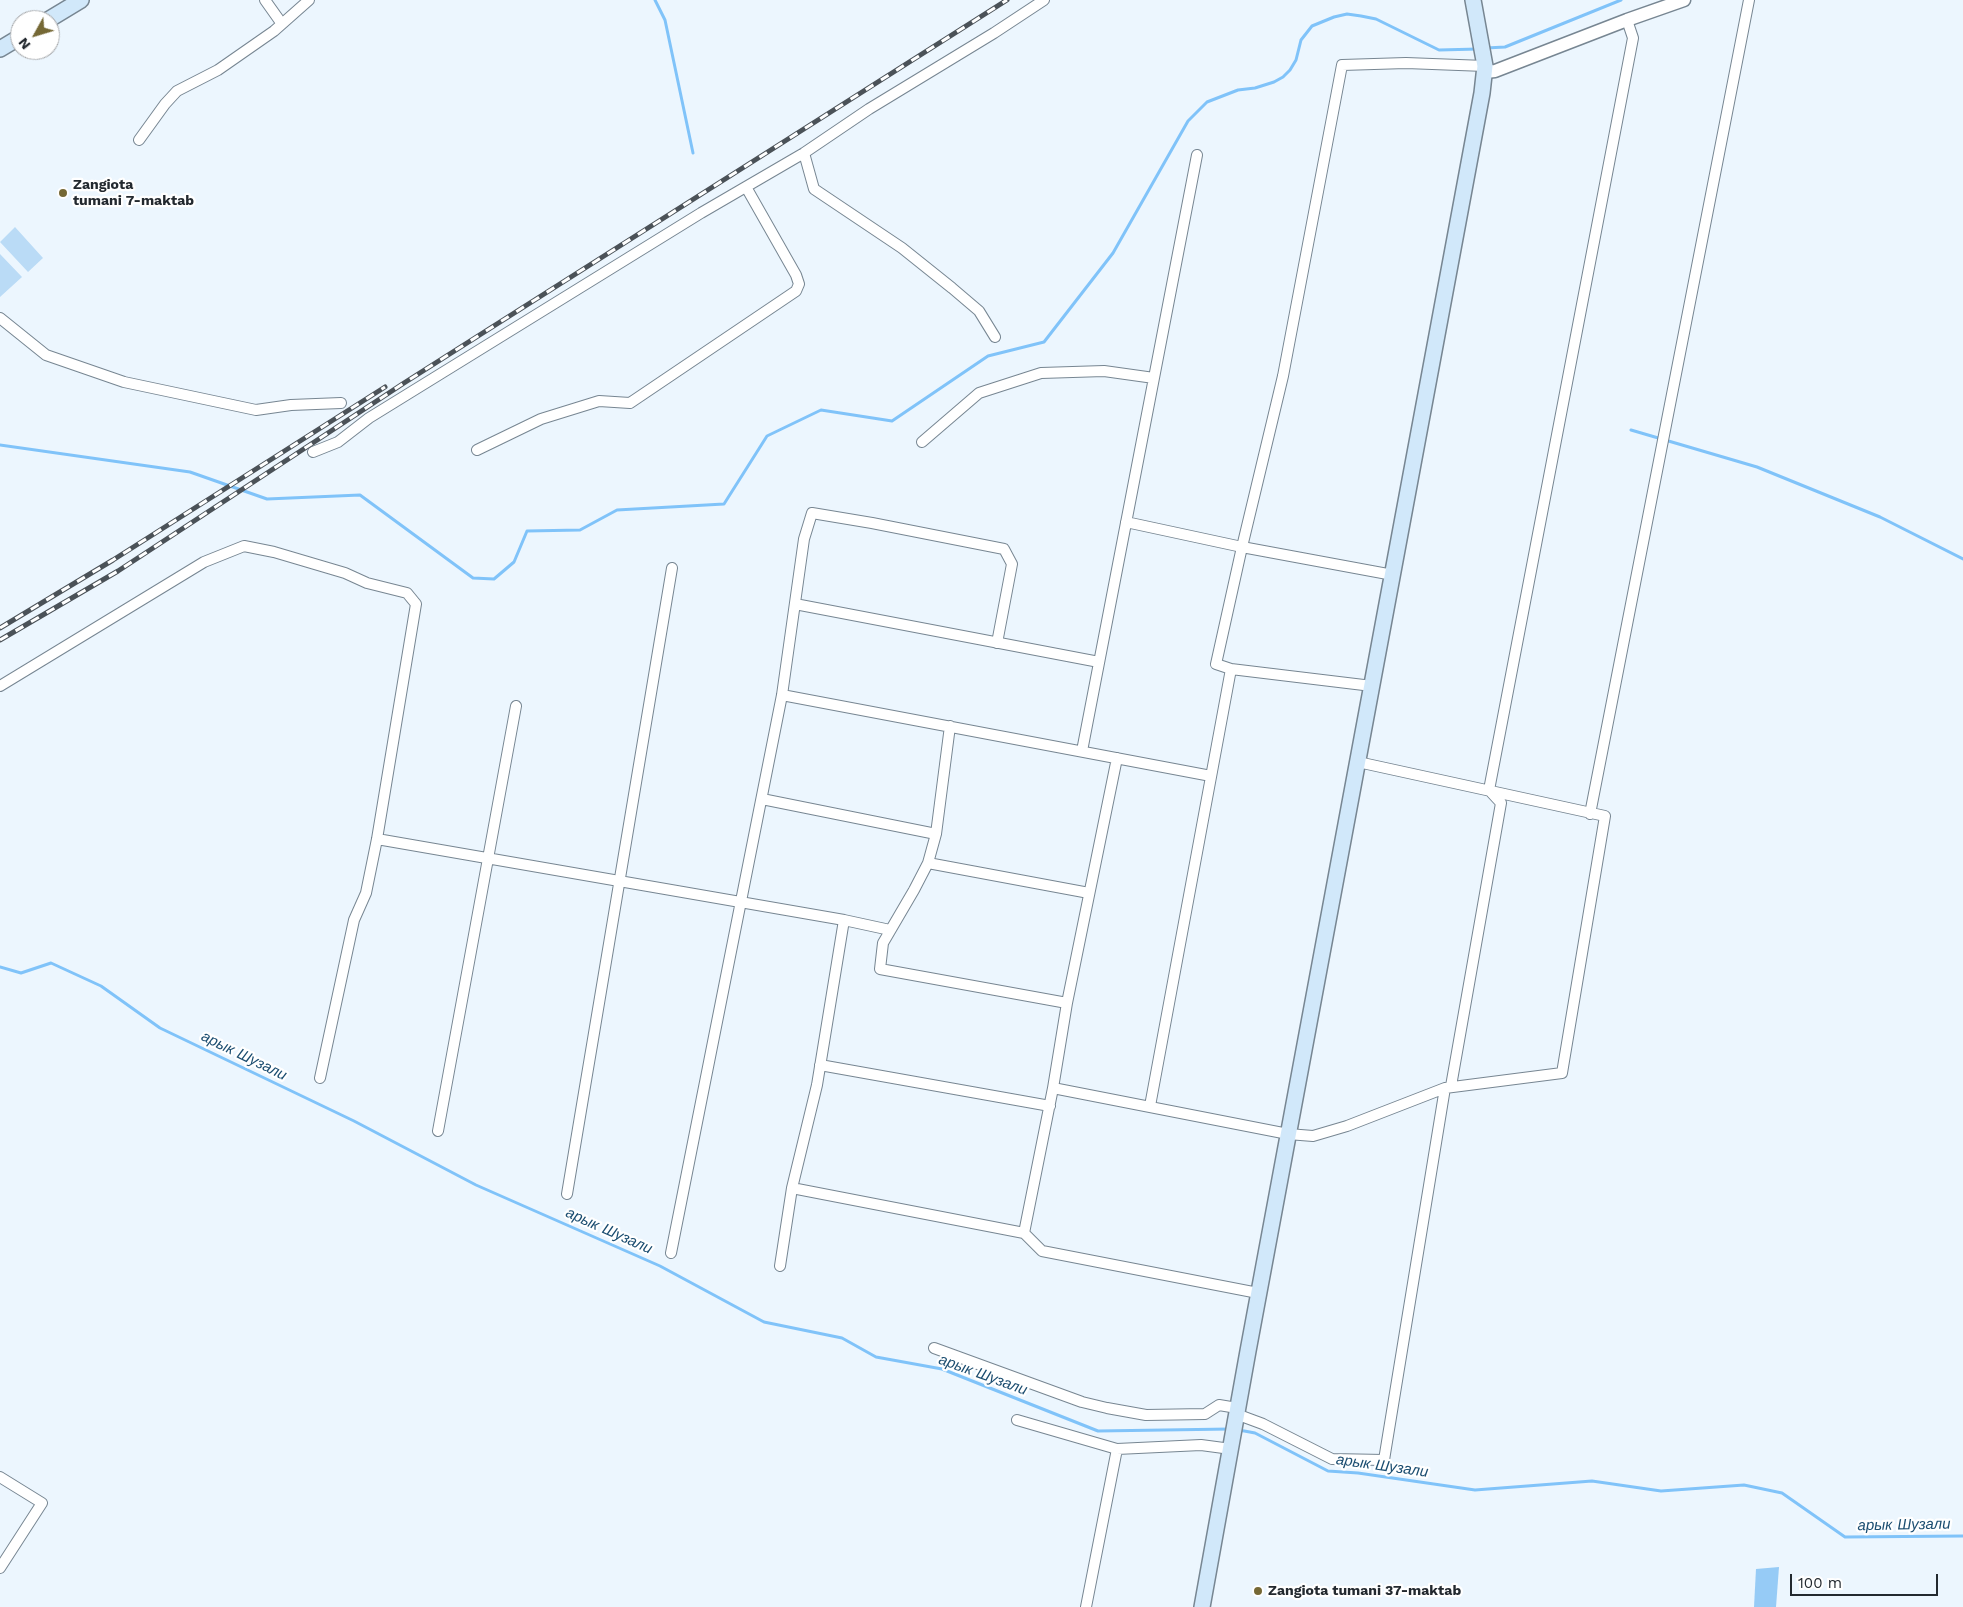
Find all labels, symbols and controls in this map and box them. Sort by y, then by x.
north arrow [10,10,60,60]
text: N [15,35,34,53]
place label: Zangiota tumani 7-maktab [73,177,194,210]
marker: Zangiota tumani 7-maktab [57,187,69,199]
water label: арык Шузали [198,1028,290,1084]
water label: арык Шузали [563,1204,655,1258]
water label: арык Шузали [936,1351,1030,1399]
water label: арык Шузали [1335,1451,1429,1481]
water label: арык Шузали [1857,1515,1951,1535]
scale bar [1793,1564,1940,1596]
text: 100 m [1798,1574,1842,1592]
place label: Zangiota tumani 37-maktab [1268,1583,1461,1599]
marker: Zangiota tumani 37-maktab [1252,1585,1264,1597]

